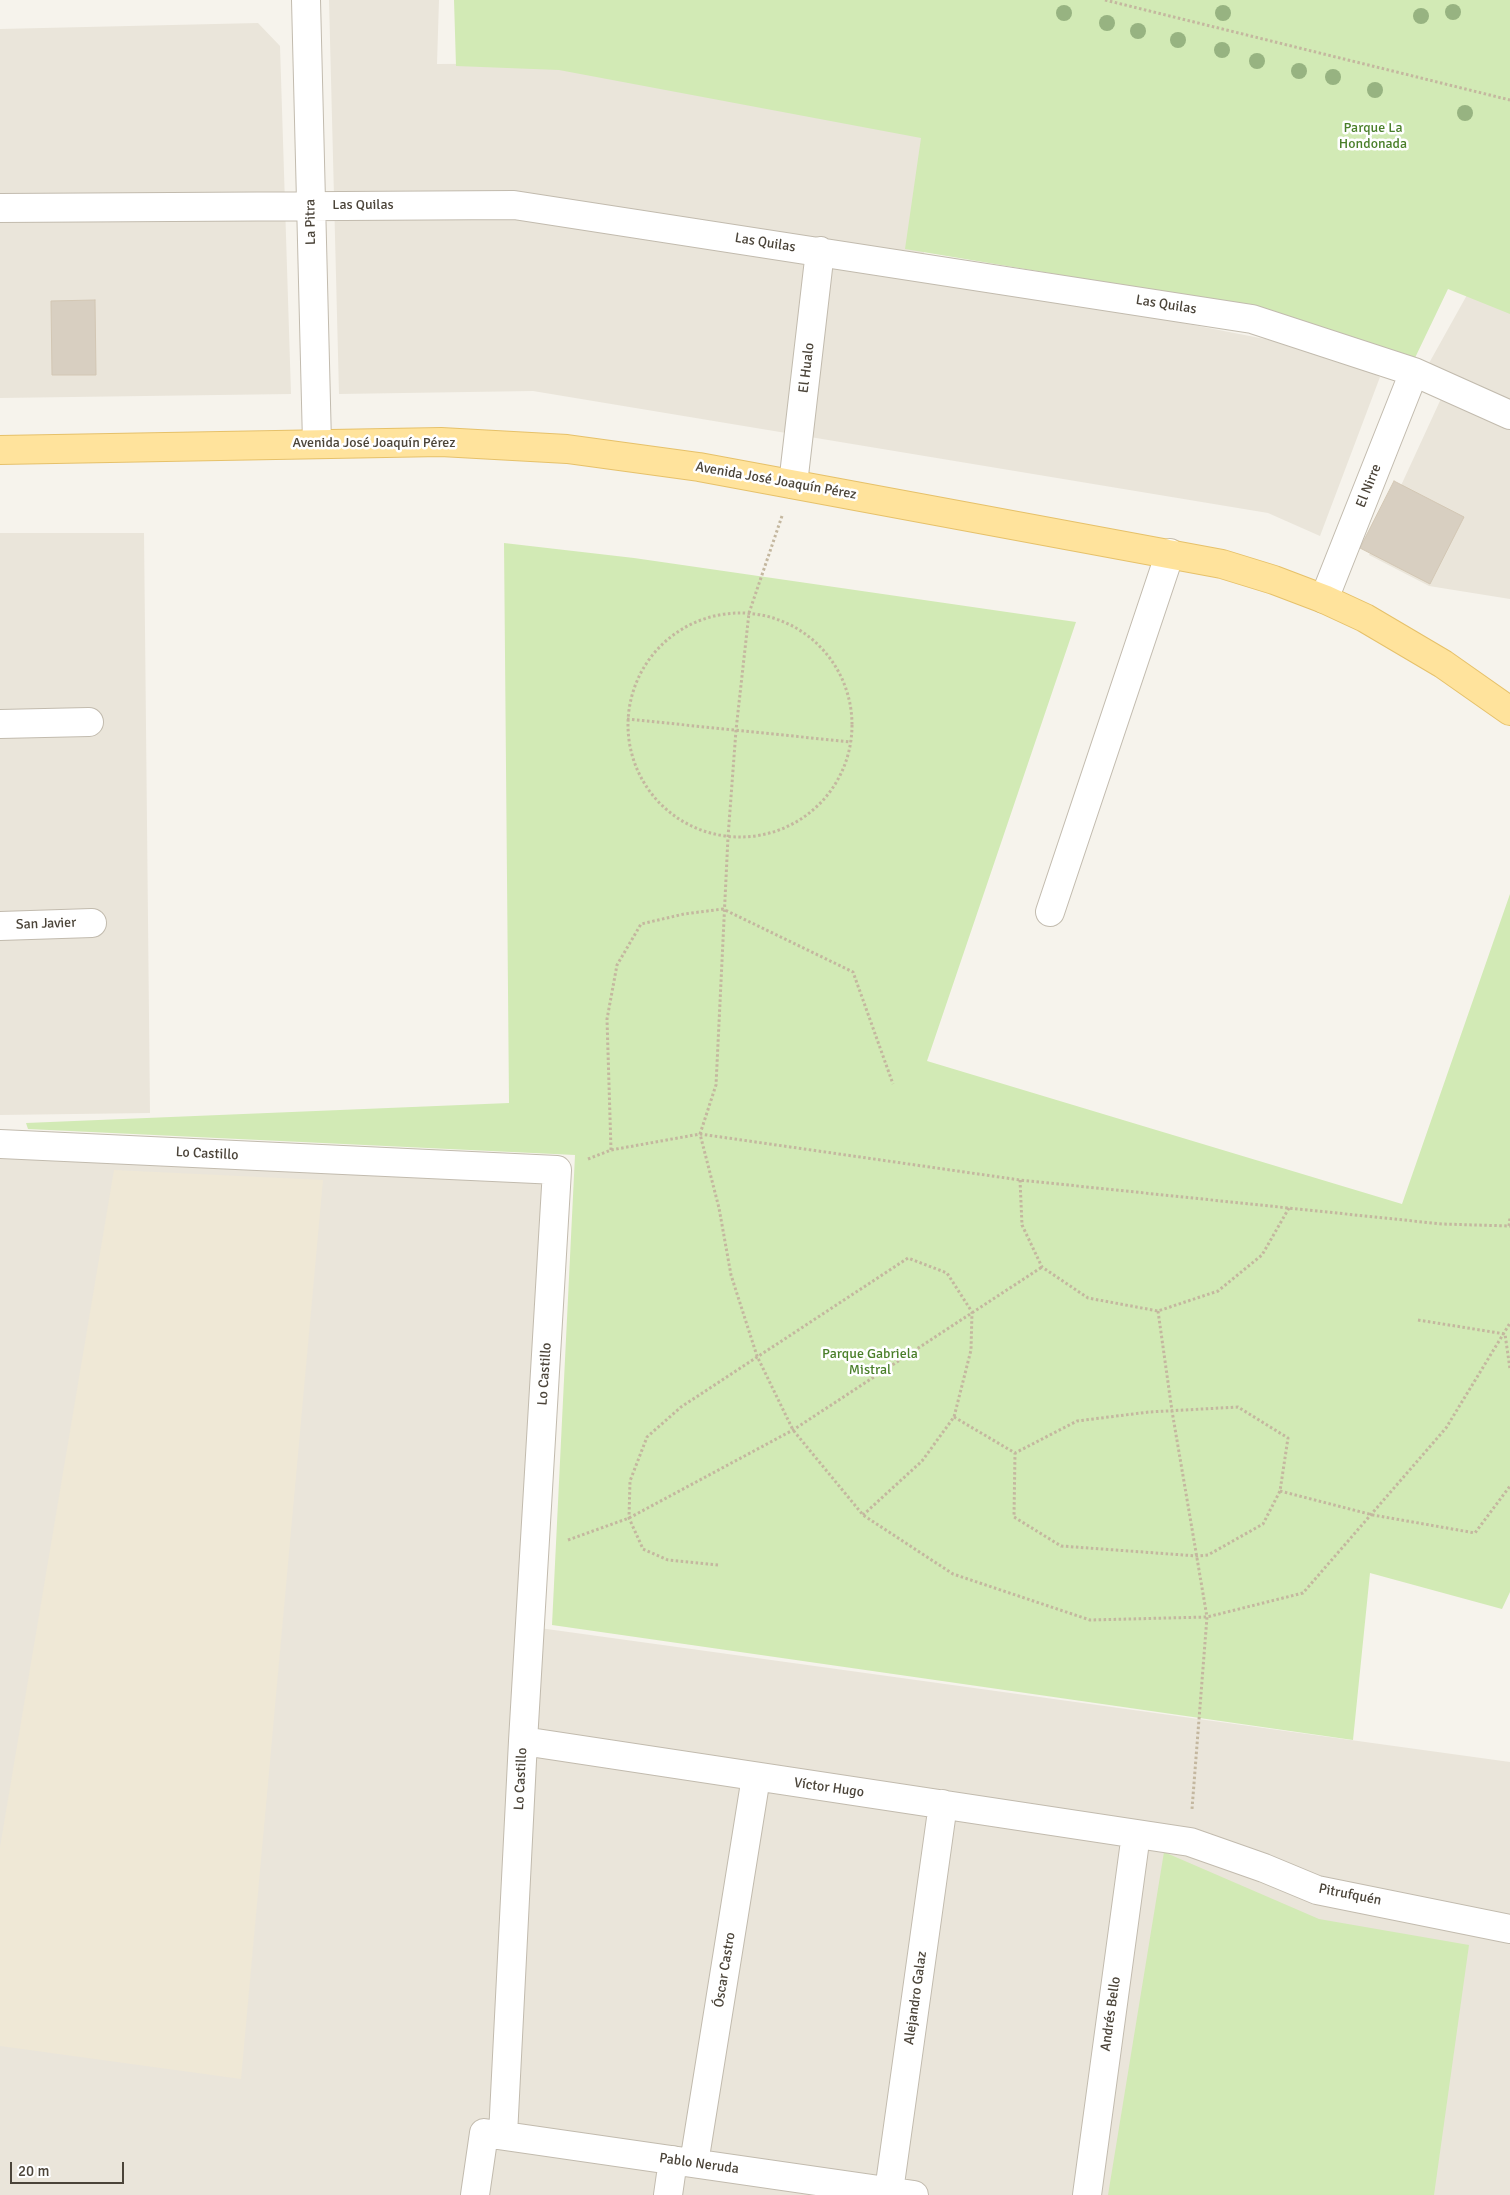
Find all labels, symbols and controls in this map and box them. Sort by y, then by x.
park label: Parque La Hondonada [1339,120,1407,152]
street label: Las Quilas [332,197,394,213]
street label: La Pitra [302,199,320,245]
street label: Las Quilas [733,230,797,256]
street label: Las Quilas [1134,292,1198,318]
street label: El Hualo [796,342,818,394]
street label: Avenida José Joaquín Pérez [292,435,456,451]
street label: Avenida José Joaquín Pérez [694,459,858,503]
street label: El Nirre [1353,462,1385,510]
street label: San Javier [15,915,77,933]
street label: Lo Castillo [175,1144,239,1164]
street label: Lo Castillo [534,1342,556,1406]
park label: Parque Gabriela Mistral [822,1346,918,1378]
street label: Lo Castillo [511,1747,531,1811]
street label: Víctor Hugo [793,1775,865,1801]
street label: Pitrufquén [1317,1881,1383,1909]
street label: Óscar Castro [711,1931,739,2009]
street label: Alejandro Galaz [901,1950,931,2046]
street label: Andrés Bello [1097,1975,1125,2053]
street label: Pablo Neruda [658,2150,740,2178]
scale bar [12,2152,126,2184]
text: 20 m [18,2162,49,2180]

